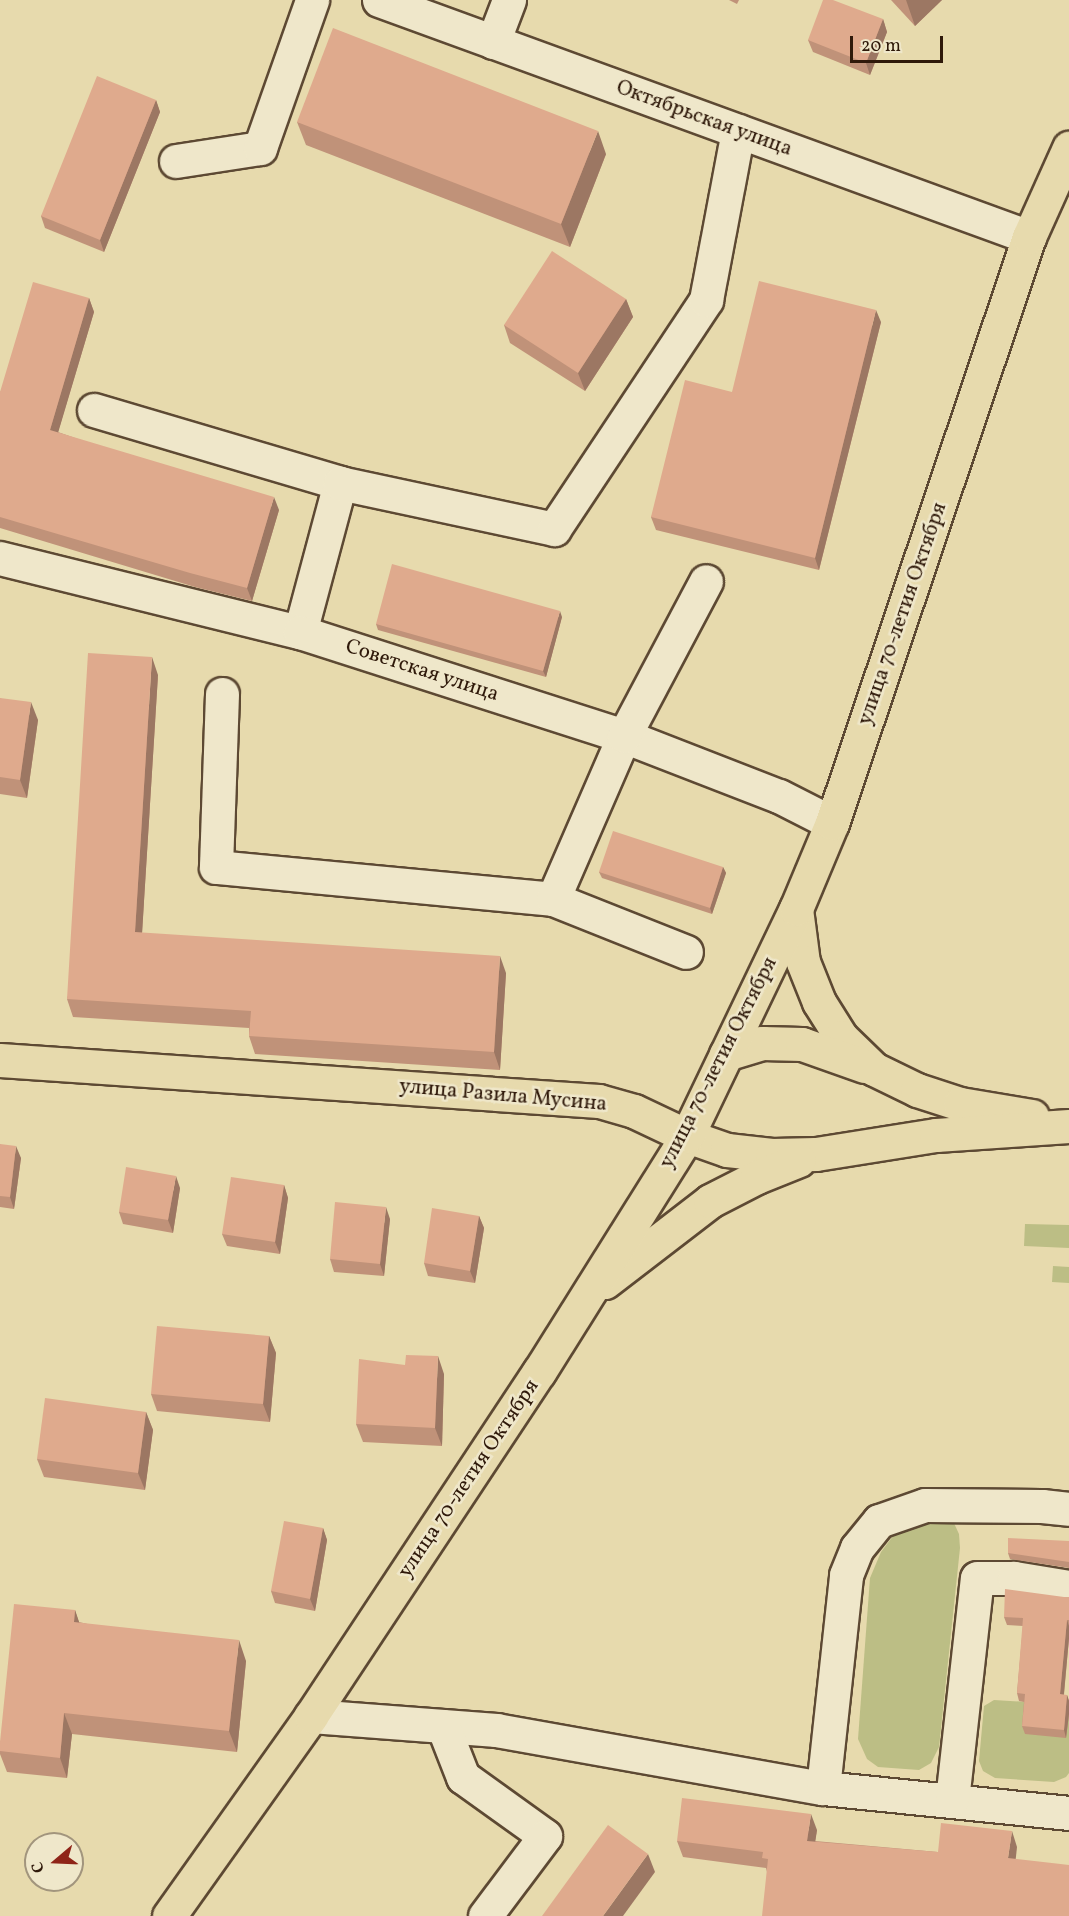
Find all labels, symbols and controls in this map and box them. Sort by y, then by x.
scale bar [853,24,946,62]
text: 20 m [861,34,901,59]
street label: Октябрьская улица [612,75,796,163]
street label: улица 70-летия Октября [853,499,953,729]
street label: Советская улица [342,634,502,708]
street label: улица 70-летия Октября [655,953,783,1173]
street label: улица Разила Мусина [398,1074,608,1118]
street label: улица 70-летия Октября [393,1375,545,1583]
north arrow [24,1832,84,1892]
text: С [27,1859,51,1876]

